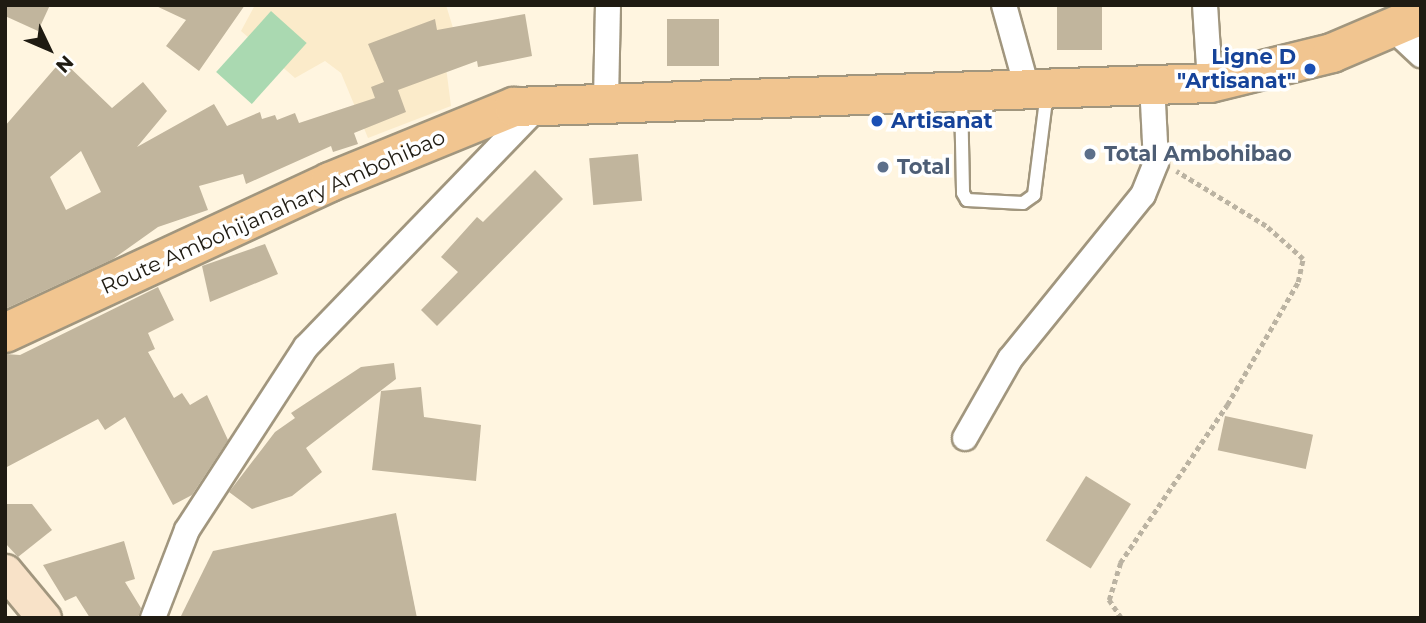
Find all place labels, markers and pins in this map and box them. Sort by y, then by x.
place label: Ligne D "Artisanat" [1177,44,1296,94]
marker: Ligne D "Artisanat" [1302,61,1318,77]
place label: Artisanat [891,108,993,134]
marker: Artisanat [869,113,885,129]
place label: Total Ambohibao [1104,141,1292,167]
marker: Total Ambohibao [1082,146,1098,162]
place label: Total [897,154,951,180]
marker: Total [875,159,891,175]

